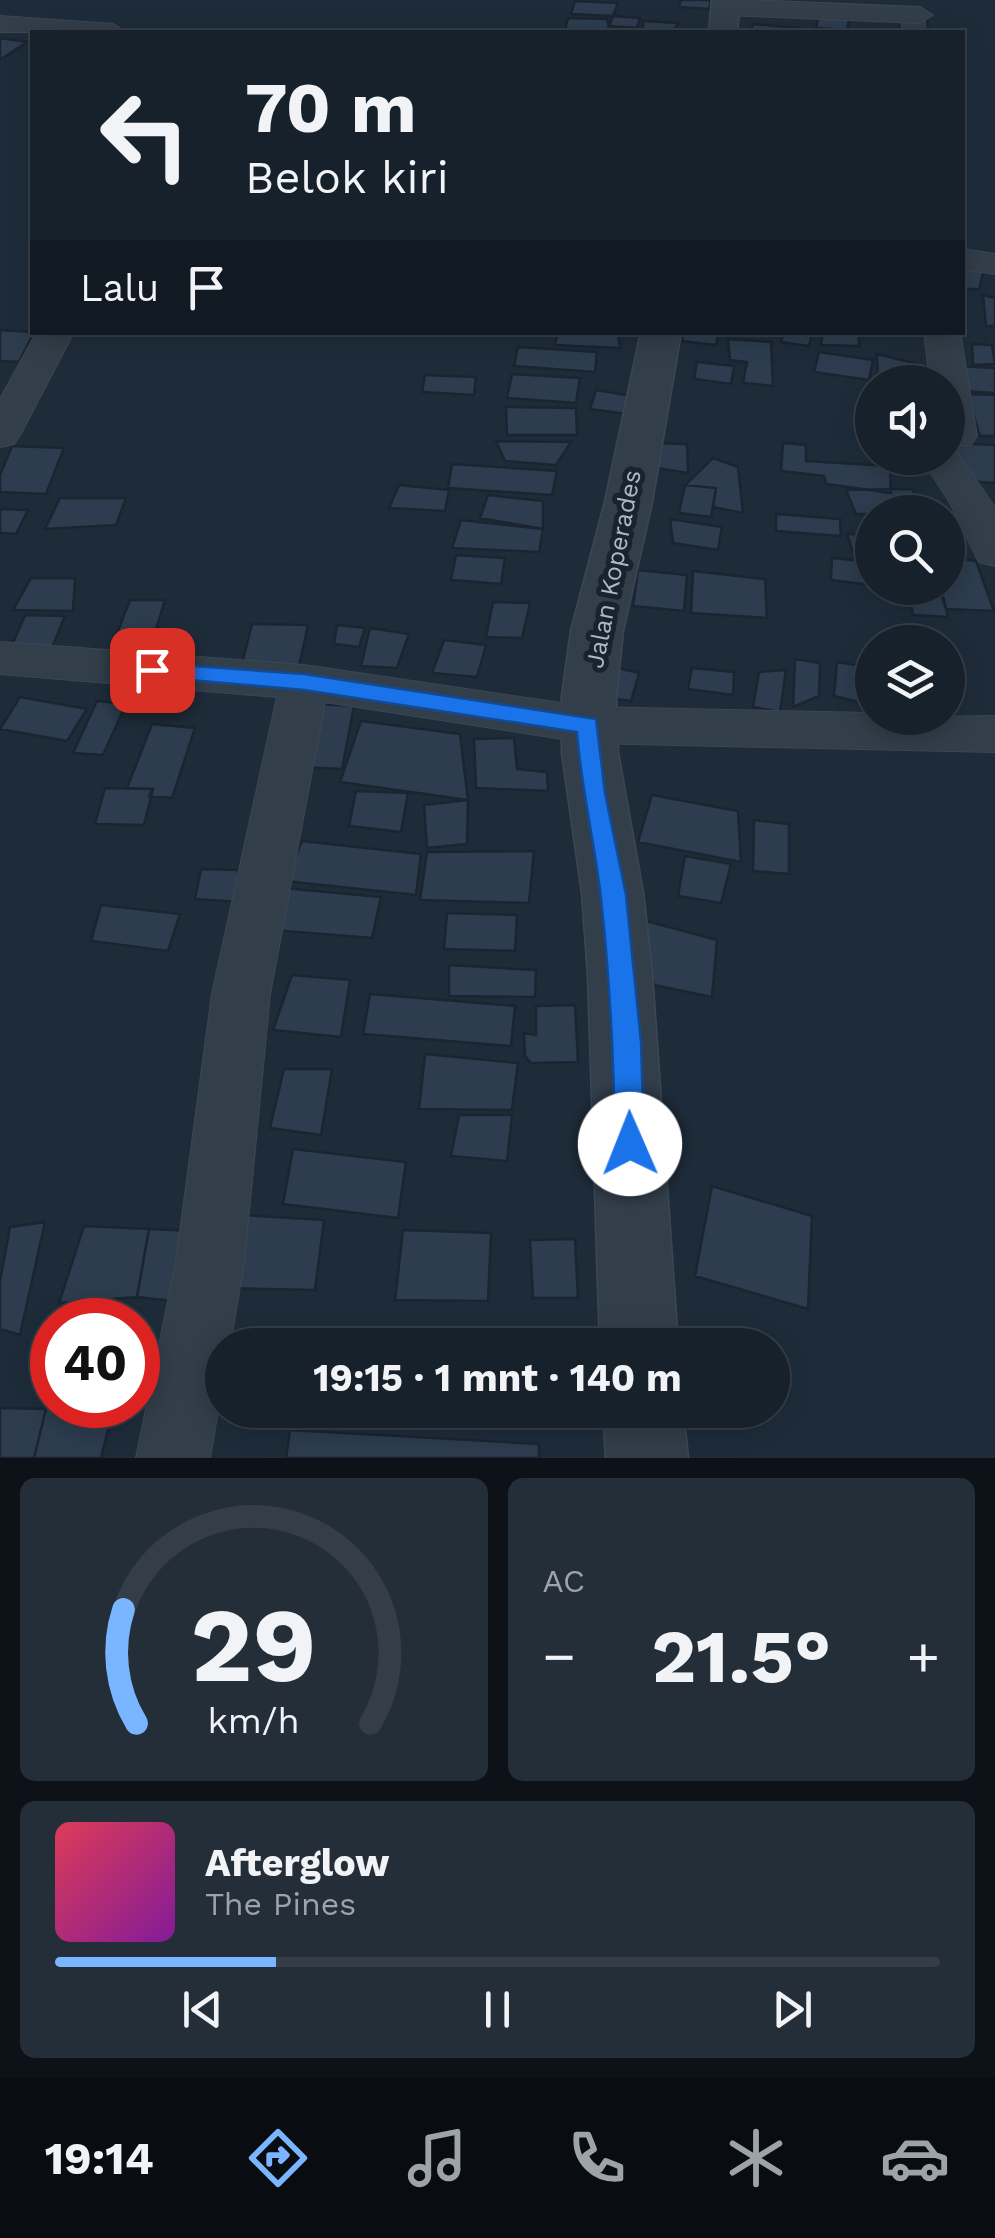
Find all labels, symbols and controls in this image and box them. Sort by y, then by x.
text: 70 m [245,67,417,149]
icon: left [80,70,210,200]
text: Belok kiri [245,151,449,204]
icon: arrive [179,260,234,315]
text: Lalu [80,266,159,310]
map controls [855,365,965,735]
button: sound [855,365,965,475]
street label: Jalan Koperades [580,467,647,671]
button: search [855,495,965,605]
button: layers [855,625,965,735]
pin [110,628,195,713]
icon: arrive [125,643,180,698]
position arrow [578,1092,682,1196]
speed limit sign: 40 [30,1298,160,1428]
text: 19:15 · 1 mnt · 140 m [313,1356,682,1400]
text: AC [543,1562,585,1600]
text: 29 [191,1584,317,1706]
text: 21.5° [651,1612,831,1700]
text: − [543,1624,576,1688]
text: + [907,1624,940,1688]
text: km/h [208,1700,300,1742]
text: Afterglow [205,1841,390,1885]
text: The Pines [205,1885,356,1923]
icon: previous [175,1982,230,2037]
icon: pause [470,1982,525,2037]
icon: next [765,1982,820,2037]
icon: directions [243,2123,313,2193]
icon: music [402,2123,472,2193]
icon: phone [562,2123,632,2193]
icon: climate [721,2123,791,2193]
icon: car [880,2123,950,2193]
text: 19:14 [45,2132,154,2185]

